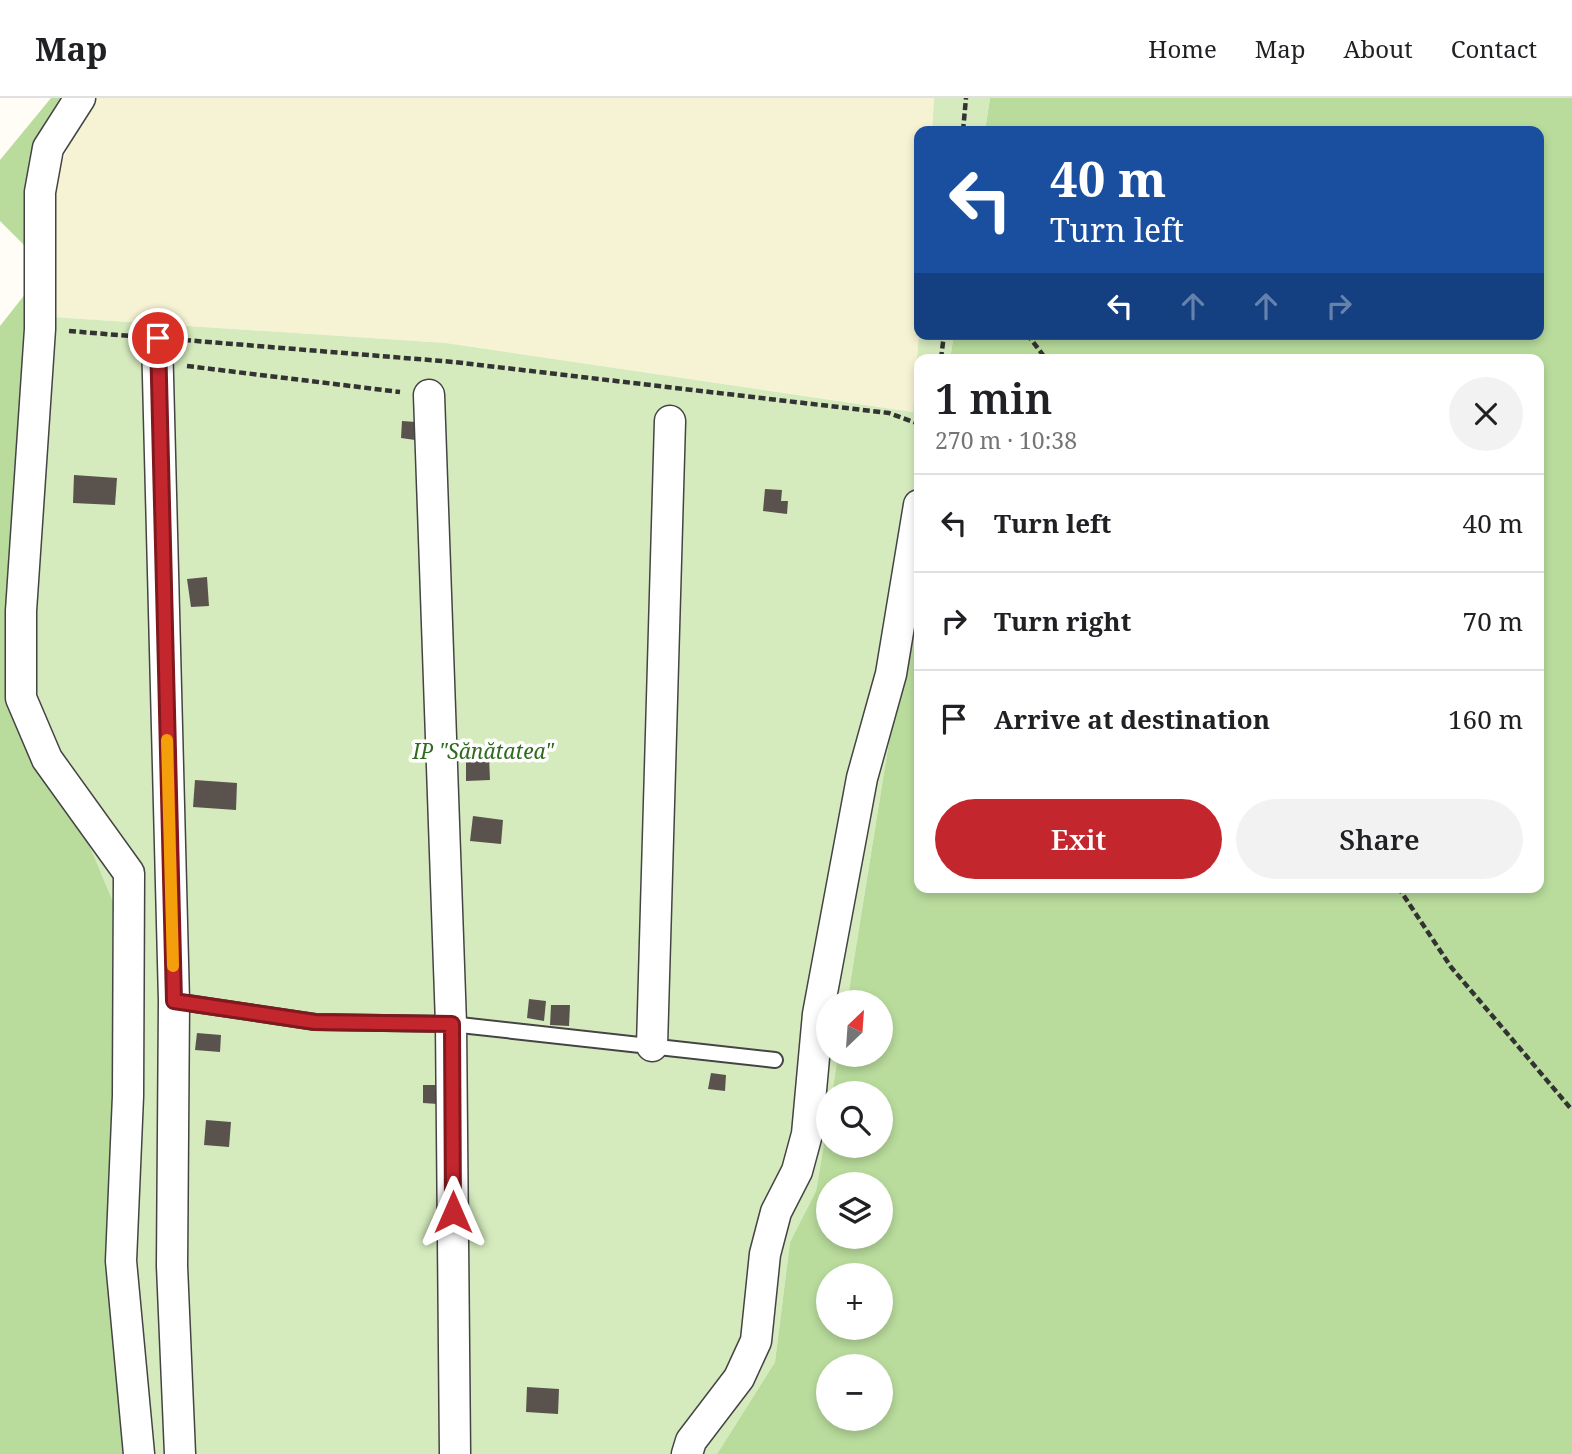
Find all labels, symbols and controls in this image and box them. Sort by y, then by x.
text: Map [35,26,108,71]
text: Home [1148,32,1217,65]
text: Map [1255,32,1306,65]
text: About [1344,32,1413,65]
text: Contact [1451,32,1537,65]
text: 40 m [1050,145,1166,211]
icon: left [935,154,1026,245]
text: Turn left [1050,208,1184,251]
icon: left [1101,287,1139,325]
icon: ahead [1174,287,1212,325]
icon: ahead [1247,287,1285,325]
icon: right [1320,287,1358,325]
pin [128,308,188,368]
icon: arrive [139,319,177,357]
text: 1 min [935,369,1052,426]
button: close [1449,377,1523,451]
text: 270 m · 10:38 [935,424,1077,456]
icon: left [935,504,973,542]
text: Turn left [994,505,1111,541]
text: 40 m [1463,505,1523,541]
icon: right [935,602,973,640]
text: Turn right [994,603,1131,639]
text: 70 m [1463,603,1523,639]
icon: arrive [935,700,973,738]
text: Arrive at destination [994,701,1270,737]
text: 160 m [1448,701,1523,737]
park label: IP "Sănătatea" [412,737,555,765]
button: Exit [935,799,1222,879]
button: Share [1236,799,1523,879]
north arrow [816,990,892,1068]
map controls [816,990,893,1431]
button: search [816,1081,893,1158]
button: layers [816,1172,893,1249]
position arrow [416,1175,490,1249]
button: + [816,1263,893,1340]
button: − [816,1354,893,1431]

